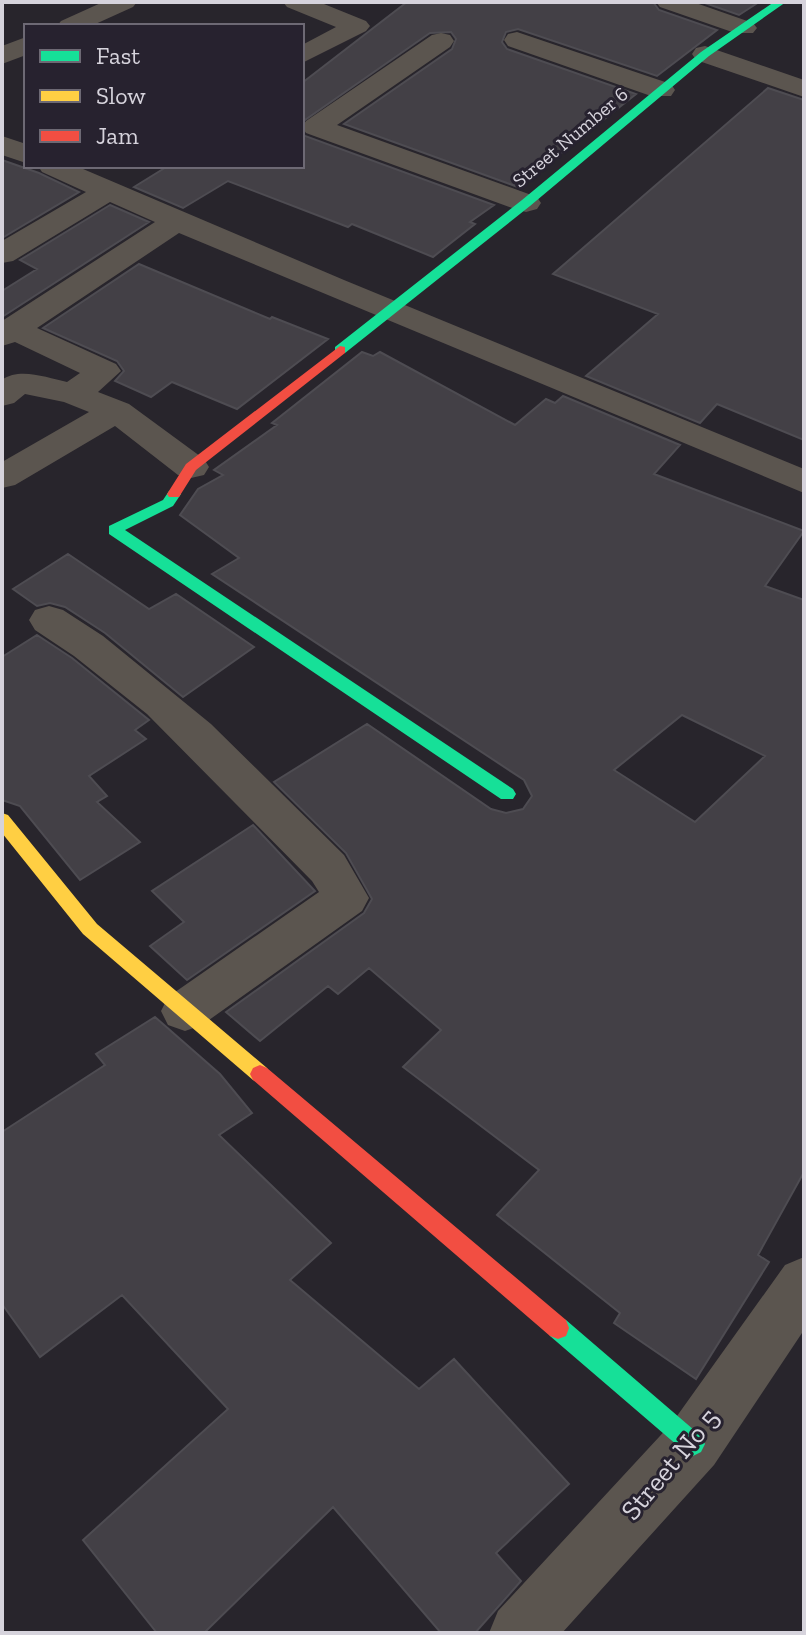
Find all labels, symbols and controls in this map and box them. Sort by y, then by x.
legend [24,24,304,168]
text: Fast [96,41,140,70]
text: Slow [96,81,146,110]
street label: Street Number 6 [507,82,633,192]
text: Jam [96,121,139,150]
street label: Street No 5 [614,1402,726,1526]

